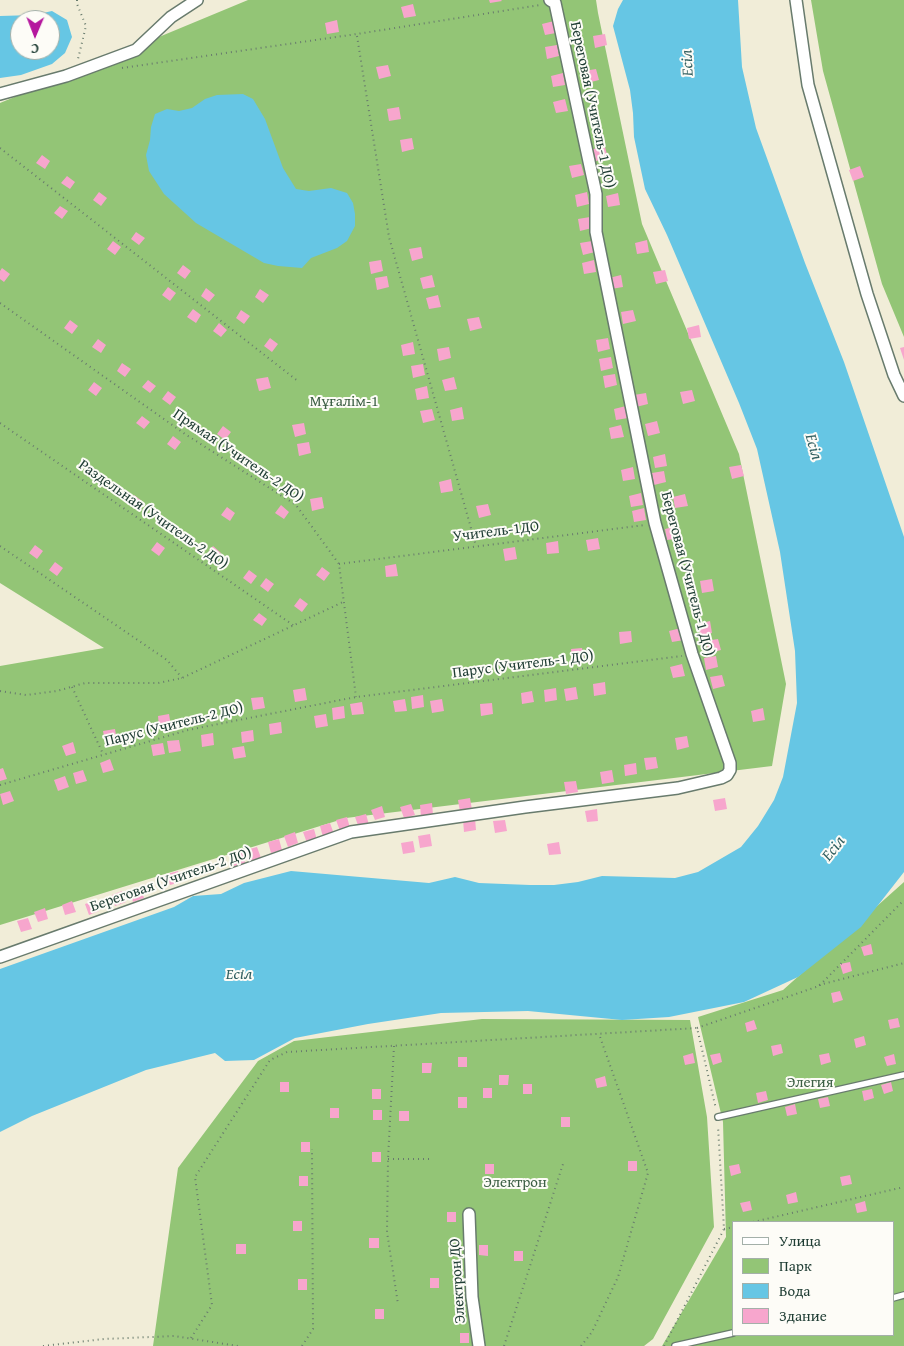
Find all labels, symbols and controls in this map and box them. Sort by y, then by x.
north arrow [10,10,60,60]
street label: Береговая (Учитель-1 ДО) [566,20,618,190]
text: С [31,39,39,59]
water label: Есіл [678,49,698,77]
park label: Мұғалім-1 [310,393,378,411]
street label: Прямая (Учитель-2 ДО) [169,406,307,506]
water label: Есіл [800,432,826,462]
street label: Раздельная (Учитель-2 ДО) [75,456,231,574]
street label: Береговая (Учитель-1 ДО) [656,490,718,658]
street label: Учитель-1ДО [452,518,540,546]
street label: Парус (Учитель-1 ДО) [451,647,595,683]
street label: Парус (Учитель-2 ДО) [103,699,245,751]
water label: Есіл [818,833,850,865]
street label: Береговая (Учитель-2 ДО) [88,844,254,916]
water label: Есіл [226,965,252,985]
park label: Элегия [787,1074,833,1092]
park label: Электрон [483,1174,547,1192]
legend [732,1221,894,1336]
text: Улица [779,1230,821,1251]
street label: Электрон ДО [446,1238,470,1324]
text: Парк [779,1255,812,1276]
text: Вода [779,1280,810,1301]
text: Здание [779,1305,827,1326]

